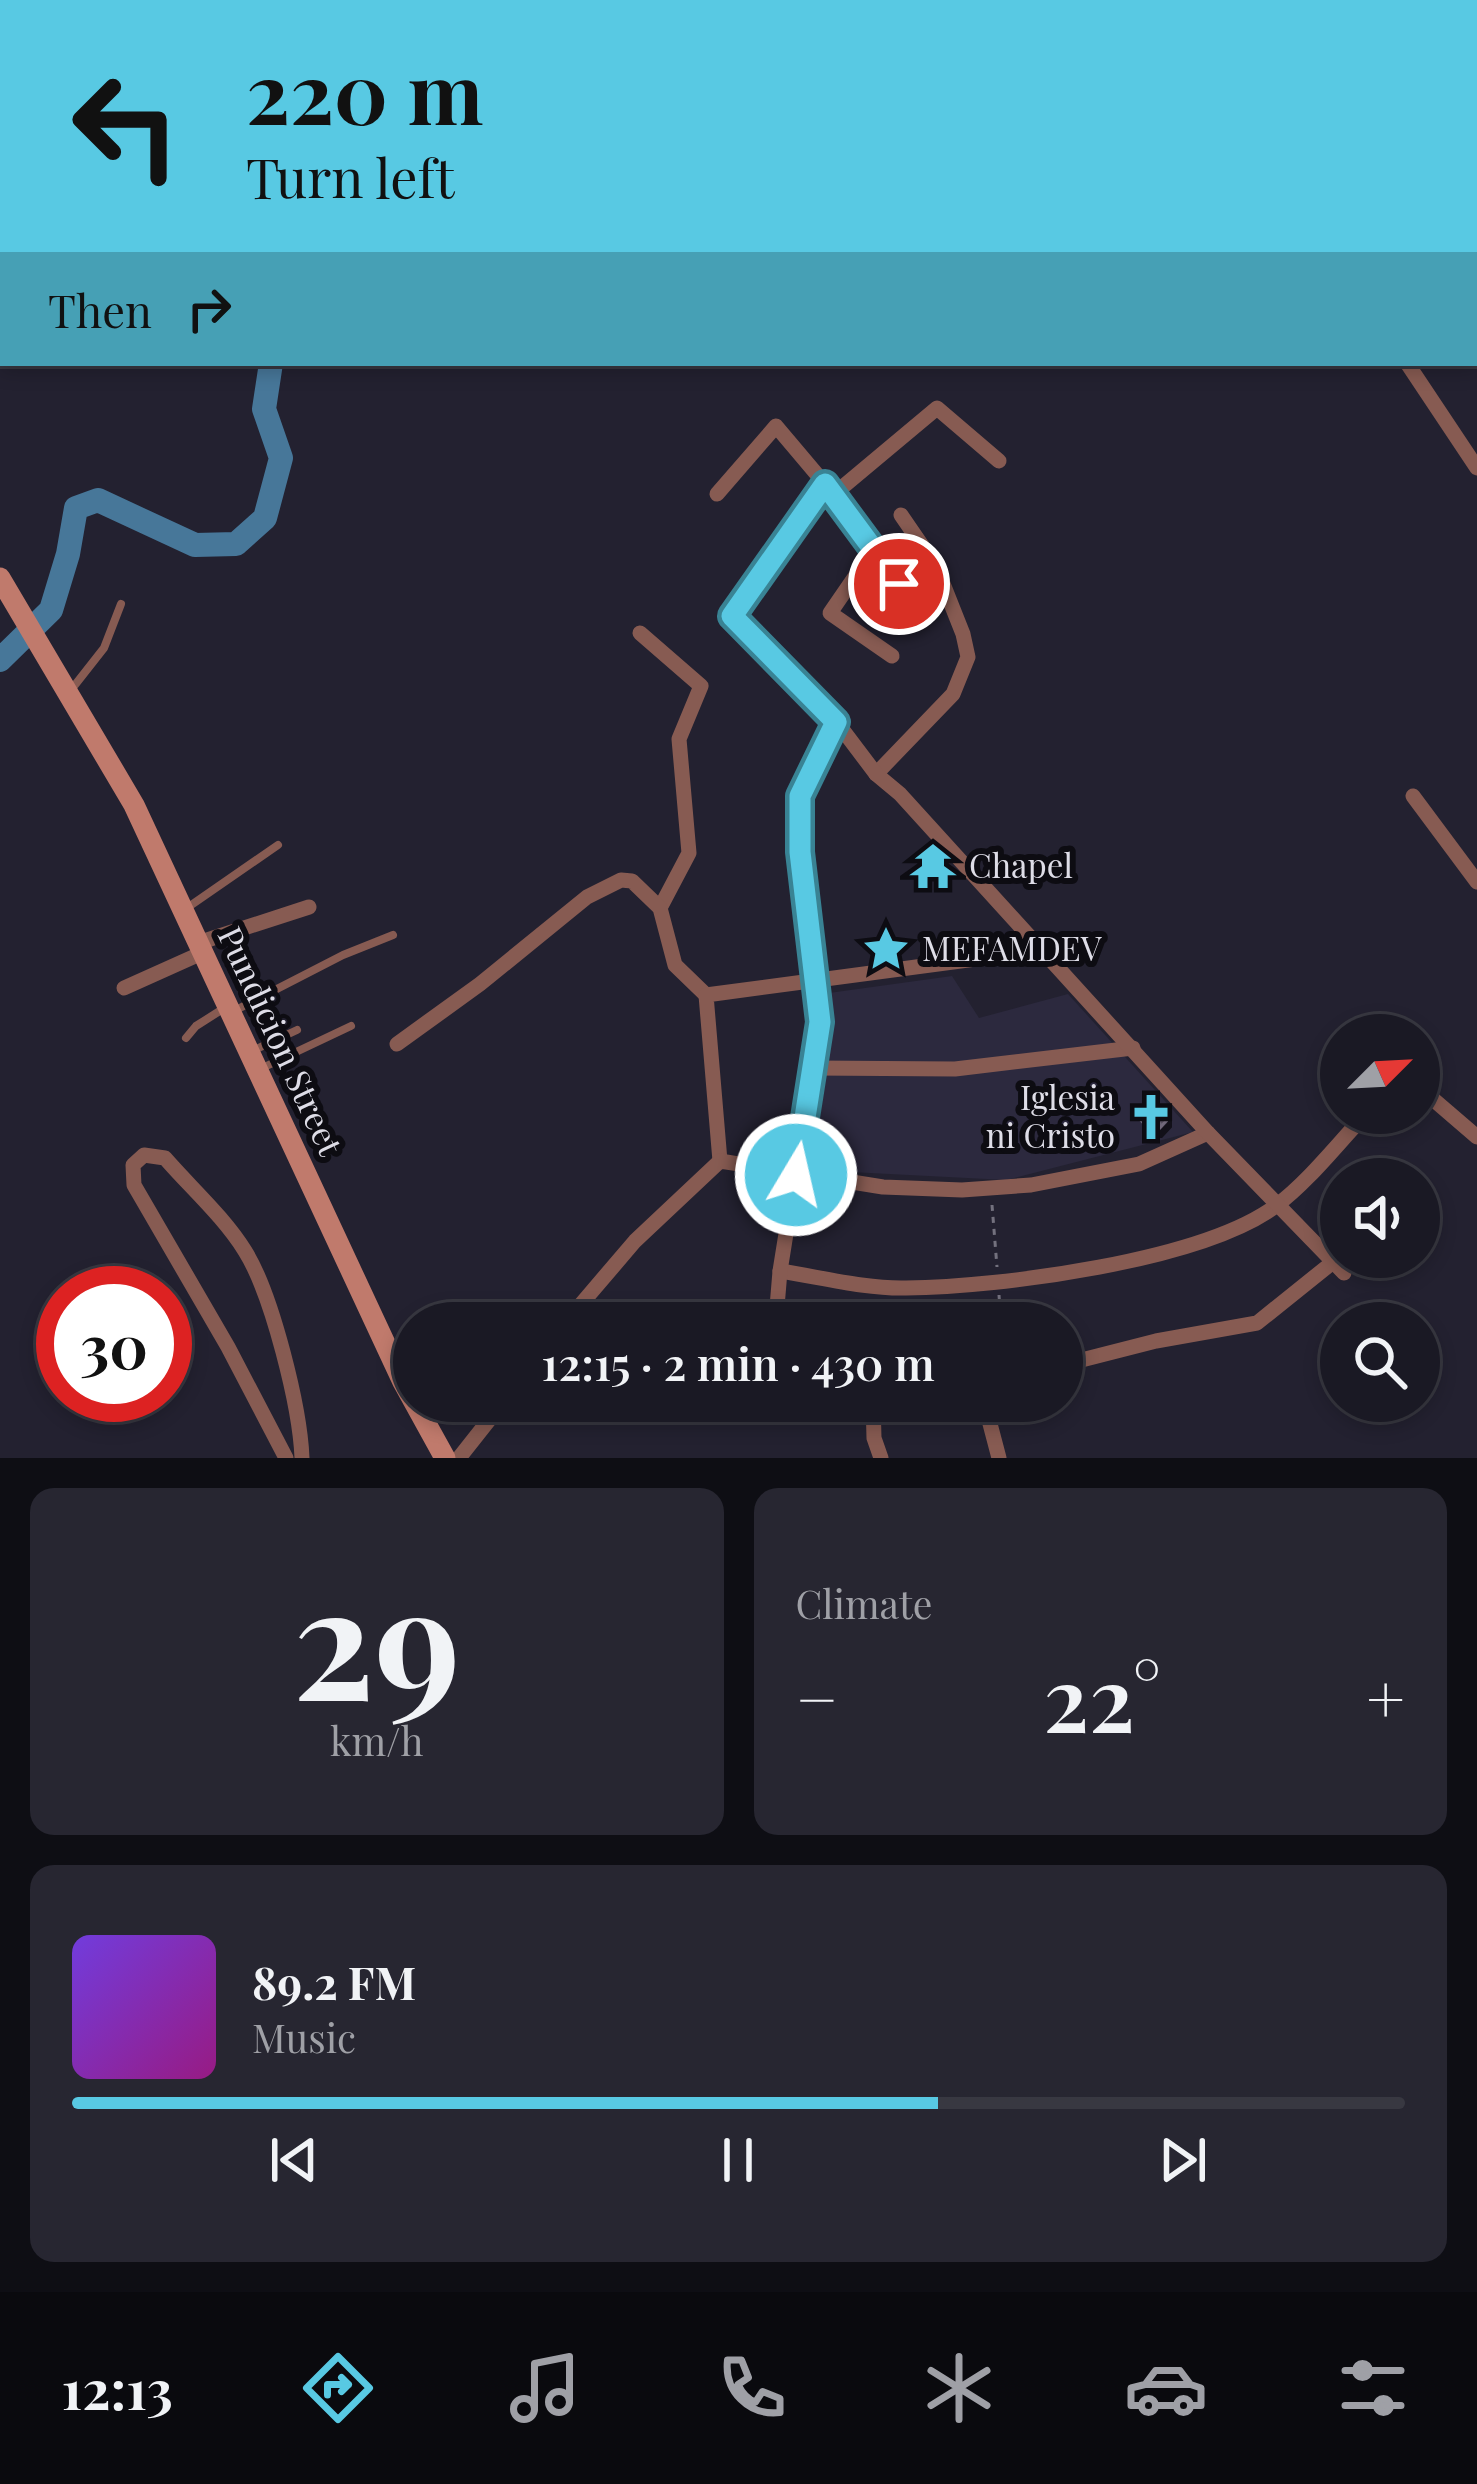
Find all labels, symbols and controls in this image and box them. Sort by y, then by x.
text: 220 m [246,34,484,146]
icon: left [48,48,204,204]
text: Turn left [246,141,455,213]
icon: right [176,276,242,342]
text: Then [48,279,152,339]
pin [848,533,950,635]
icon: arrive [866,551,932,617]
temple icon: Chapel [908,841,958,891]
place label: Chapel [969,842,1073,886]
street label: Pundicion Street [210,919,355,1163]
place icon: MEFAMDEV [861,924,911,974]
place label: MEFAMDEV [922,925,1103,969]
north arrow [1320,1014,1440,1134]
map controls [1320,1014,1440,1422]
place label: Iglesia ni Cristo [986,1074,1116,1156]
church icon: Iglesia ni Cristo [1126,1092,1176,1142]
position arrow [733,1112,859,1238]
button: sound [1320,1158,1440,1278]
speed limit sign: 30 [36,1266,192,1422]
button: search [1320,1302,1440,1422]
text: 12:15 · 2 min · 430 m [541,1332,935,1392]
text: 29 [293,1532,461,1740]
text: Climate [796,1577,933,1629]
text: 22° [1043,1636,1161,1756]
text: − [796,1653,838,1741]
text: + [1366,1653,1405,1741]
text: km/h [330,1714,424,1766]
text: 89.2 FM [252,1951,416,2011]
text: Music [252,2011,356,2063]
icon: previous [261,2127,327,2193]
icon: pause [705,2127,771,2193]
icon: next [1150,2127,1216,2193]
icon: directions [296,2346,380,2430]
icon: music [503,2346,587,2430]
icon: phone [710,2346,794,2430]
icon: climate [917,2346,1001,2430]
icon: car [1124,2346,1208,2430]
icon: filters [1331,2346,1415,2430]
text: 12:13 [62,2352,173,2424]

